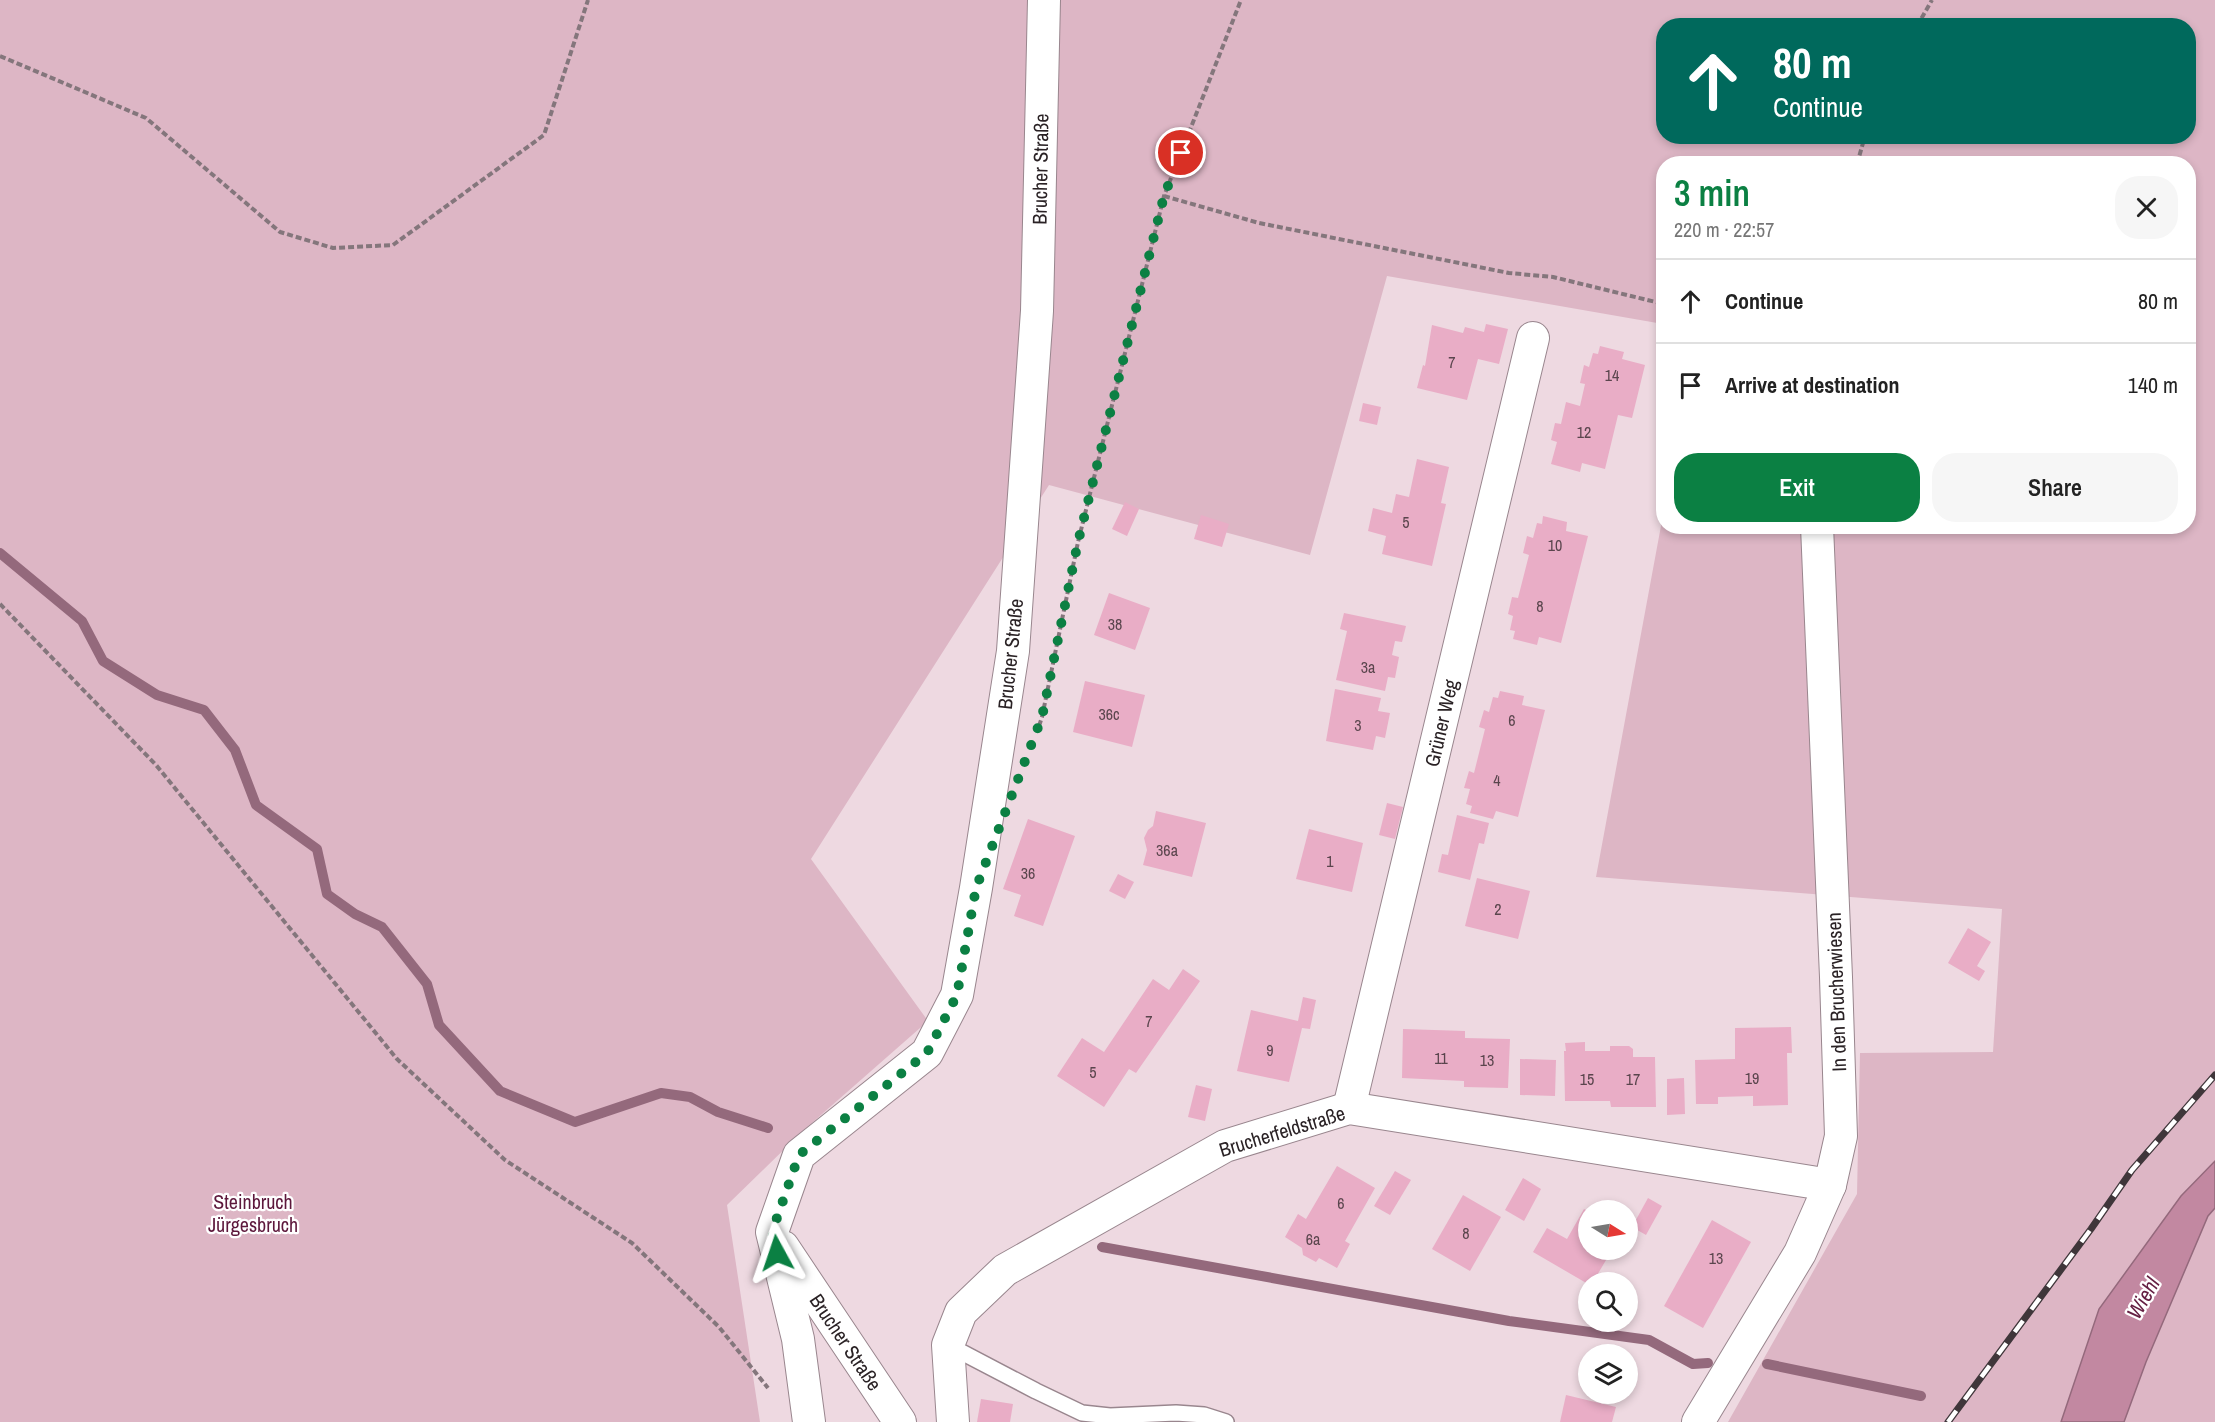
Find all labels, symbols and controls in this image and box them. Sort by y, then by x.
text: 80 m [1773,35,1852,91]
icon: ahead [1674,42,1752,120]
text: Continue [1773,89,1863,125]
street label: Brucher Straße [1026,113,1054,225]
pin [1155,127,1206,178]
icon: arrive [1164,136,1197,169]
text: 3 min [1674,169,1750,217]
button: close [2115,176,2178,239]
text: 220 m · 22:57 [1674,216,1774,243]
icon: ahead [1674,285,1707,318]
text: Continue [1725,286,1803,316]
text: 80 m [2138,286,2178,316]
house number: 7 [1448,351,1456,373]
house number: 14 [1605,364,1619,386]
icon: arrive [1674,369,1707,402]
text: Arrive at destination [1725,370,1899,400]
text: 140 m [2128,370,2178,400]
house number: 12 [1577,421,1591,443]
button: Exit [1674,453,1920,522]
button: Share [1932,453,2178,522]
house number: 5 [1402,511,1410,533]
house number: 10 [1548,534,1562,556]
house number: 8 [1536,595,1544,617]
street label: Brucher Straße [991,597,1029,711]
house number: 38 [1108,613,1122,635]
house number: 3a [1361,656,1376,678]
street label: Grüner Weg [1418,677,1464,769]
house number: 36c [1098,703,1120,725]
house number: 6 [1508,709,1516,731]
house number: 3 [1354,714,1362,736]
house number: 4 [1493,769,1501,791]
house number: 36a [1156,839,1179,861]
house number: 1 [1326,850,1334,872]
house number: 36 [1021,862,1035,884]
house number: 2 [1494,898,1502,920]
street label: In den Brucherwiesen [1820,912,1852,1072]
house number: 7 [1145,1010,1153,1032]
house number: 9 [1266,1039,1274,1061]
house number: 11 [1434,1047,1449,1069]
house number: 13 [1480,1049,1494,1071]
house number: 5 [1089,1061,1097,1083]
house number: 19 [1745,1067,1759,1089]
house number: 15 [1580,1068,1594,1090]
house number: 17 [1626,1068,1640,1090]
street label: Brucherfeldstraße [1216,1099,1348,1163]
park label: Steinbruch Jürgesbruch [208,1188,298,1238]
house number: 6 [1337,1192,1345,1214]
north arrow [1578,1200,1638,1260]
map controls [1578,1200,1638,1404]
position arrow [745,1221,809,1285]
house number: 8 [1462,1222,1470,1244]
house number: 6a [1306,1228,1321,1250]
house number: 13 [1709,1247,1723,1269]
water label: Wiehl [2120,1271,2167,1324]
button: search [1578,1272,1638,1332]
street label: Brucher Straße [804,1288,888,1396]
button: layers [1578,1344,1638,1404]

